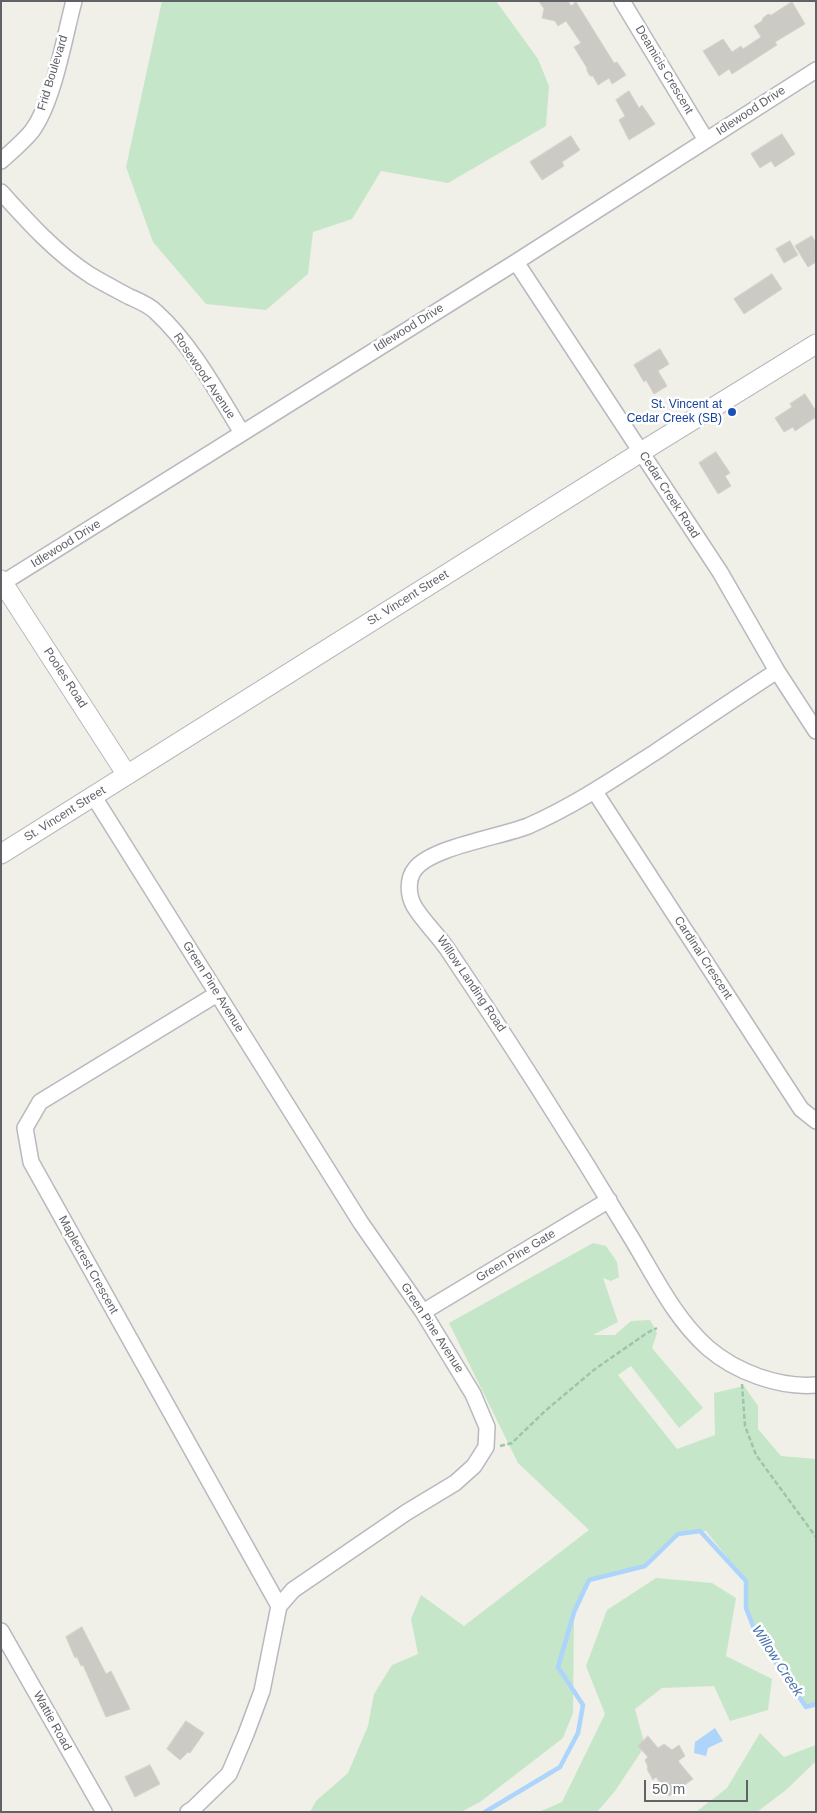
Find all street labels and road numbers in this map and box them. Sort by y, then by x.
street label: Deamicis Crescent [632,23,696,117]
street label: Frid Boulevard [35,34,71,112]
street label: Idlewood Drive [714,83,788,139]
street label: Idlewood Drive [372,301,446,355]
street label: Rosewood Avenue [170,330,238,422]
street label: Cedar Creek Road [636,449,702,541]
street label: Idlewood Drive [29,517,103,571]
street label: St. Vincent Street [365,567,451,629]
street label: Pooles Road [40,645,90,711]
street label: St. Vincent Street [22,783,108,845]
street label: Cardinal Crescent [671,914,735,1002]
street label: Willow Landing Road [434,933,508,1035]
street label: Green Pine Avenue [179,939,247,1035]
street label: Maplecrest Crescent [55,1213,121,1317]
street label: Green Pine Gate [474,1227,558,1285]
street label: Green Pine Avenue [397,1280,467,1376]
street label: Wattie Road [30,1689,74,1753]

